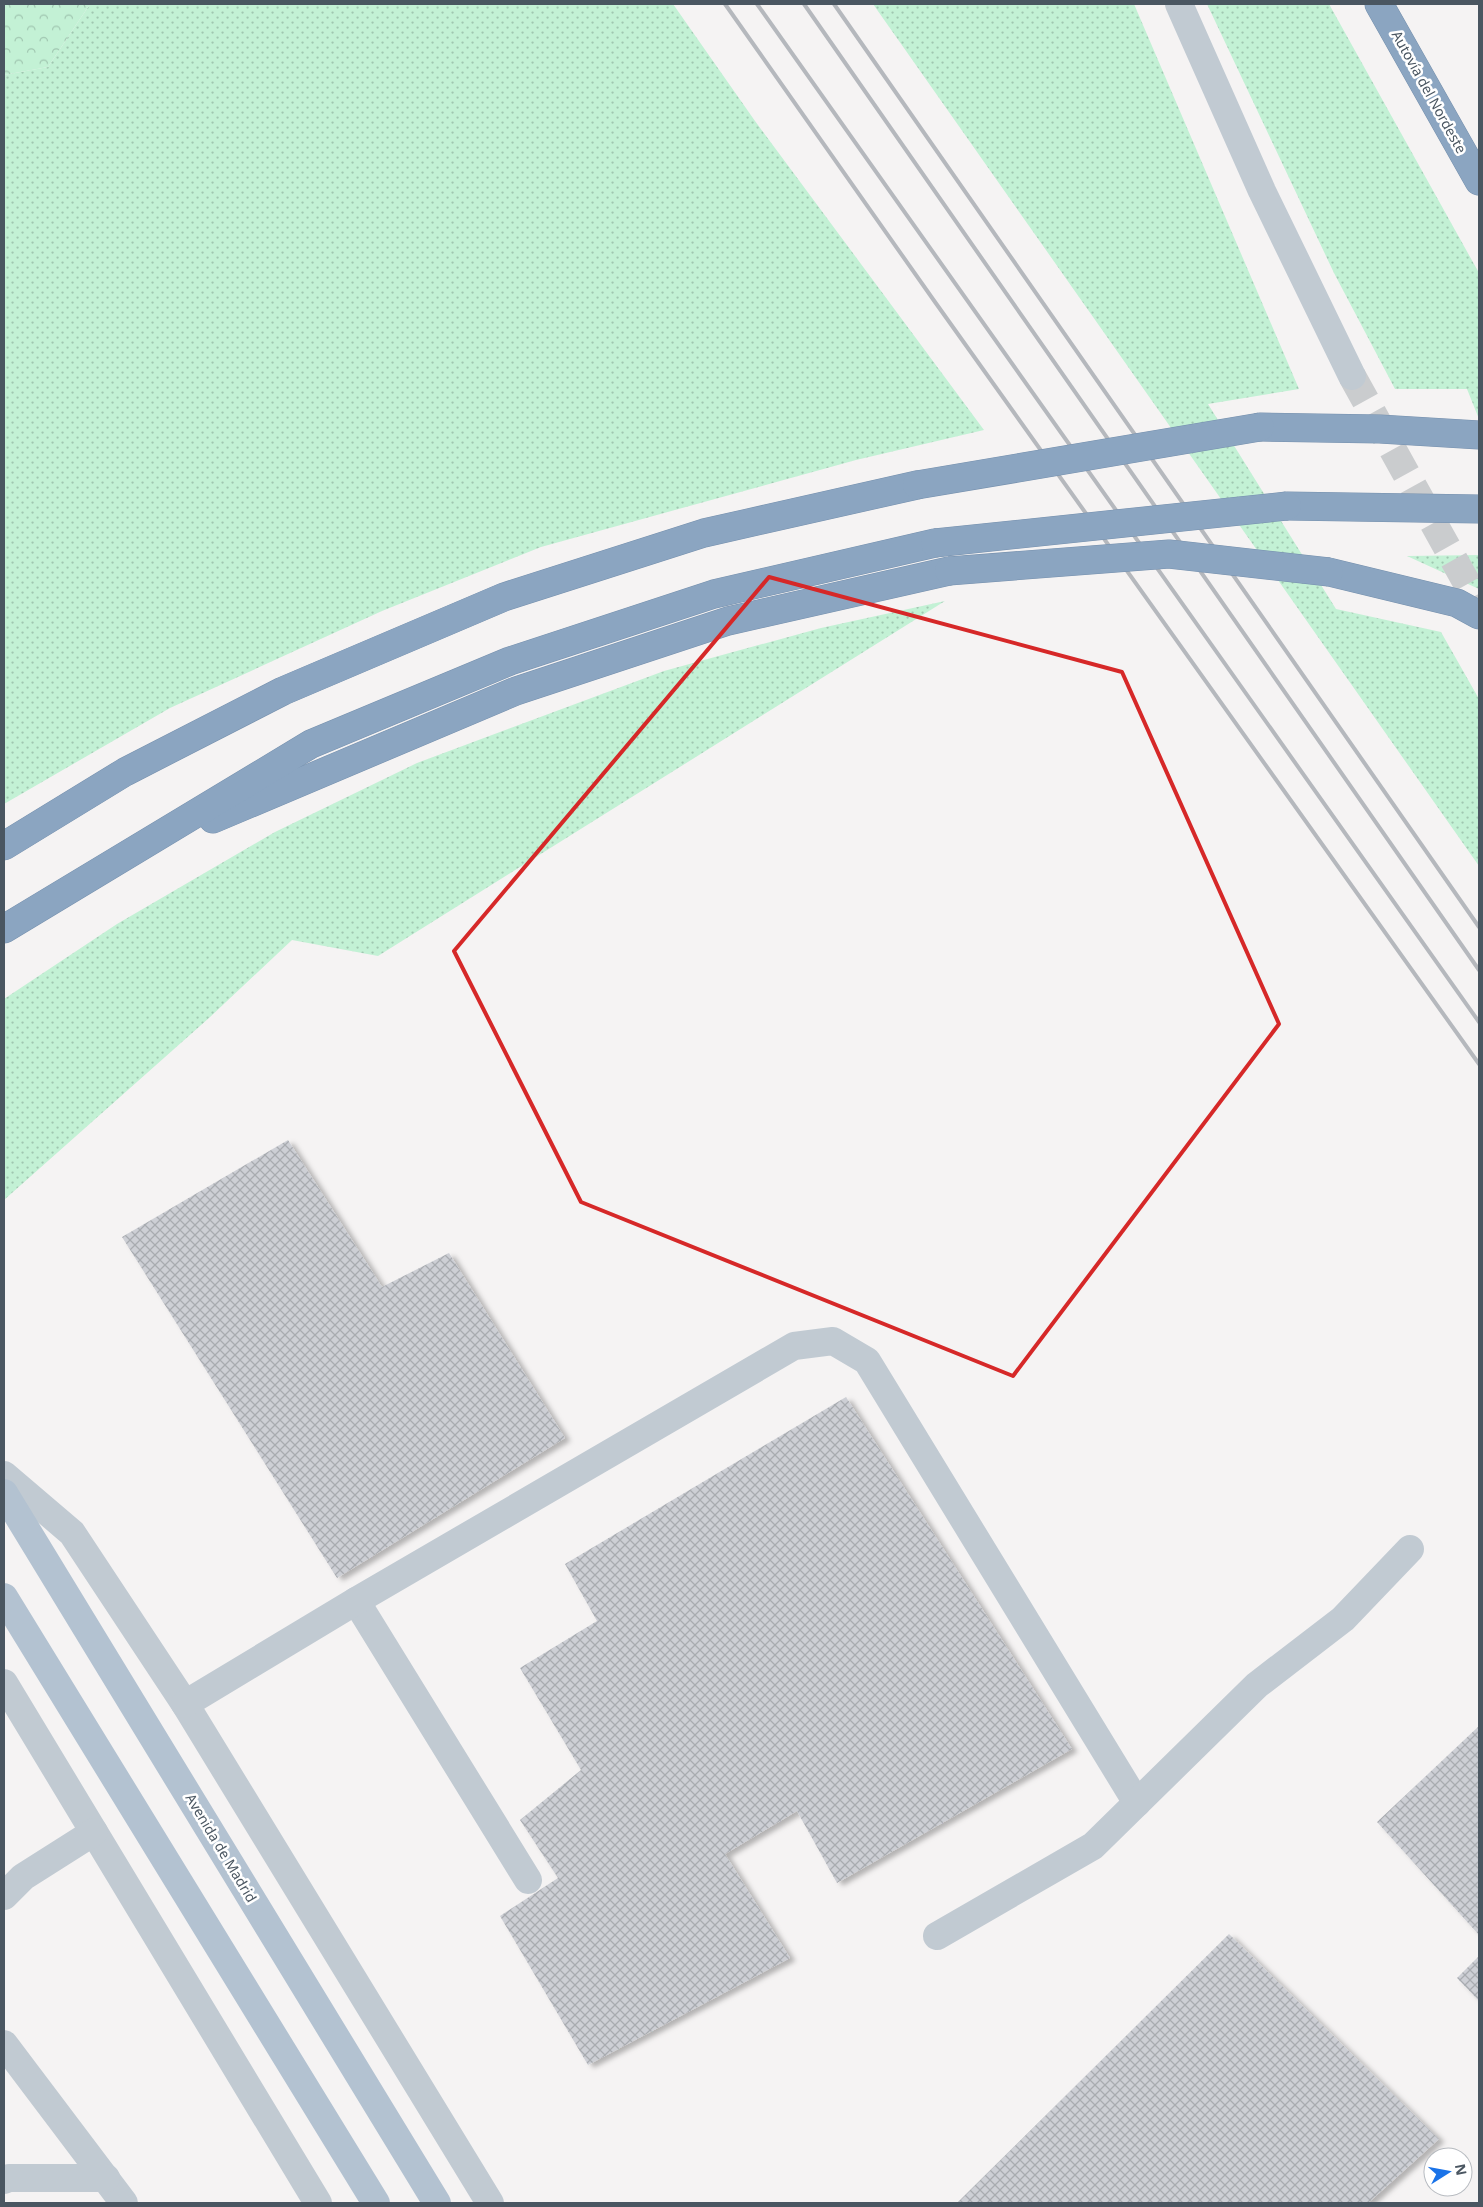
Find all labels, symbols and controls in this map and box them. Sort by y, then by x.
street label: Autovía del Nordeste [1388,27,1471,157]
street label: Avenida de Madrid [181,1790,261,1906]
north arrow [1423,2147,1473,2197]
text: N [1451,2162,1472,2177]

